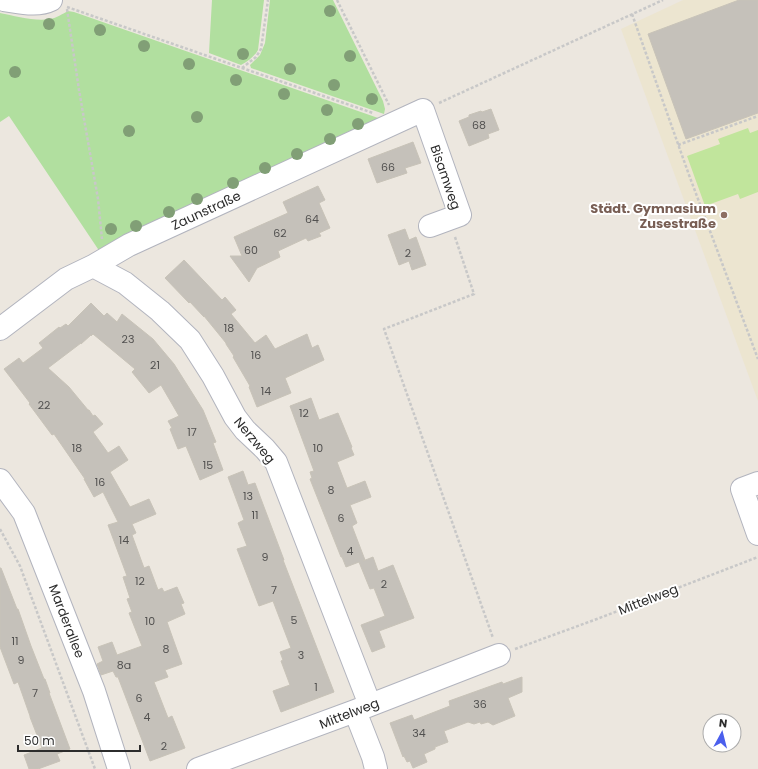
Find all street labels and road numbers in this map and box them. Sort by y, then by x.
street label: Bisamweg [426,142,466,212]
street label: Zaunstraße [168,186,244,235]
street label: Nerzweg [230,413,280,468]
street label: Mittelweg [616,579,681,620]
street label: Marderallee [44,581,89,661]
street label: Mittelweg [317,693,382,734]

